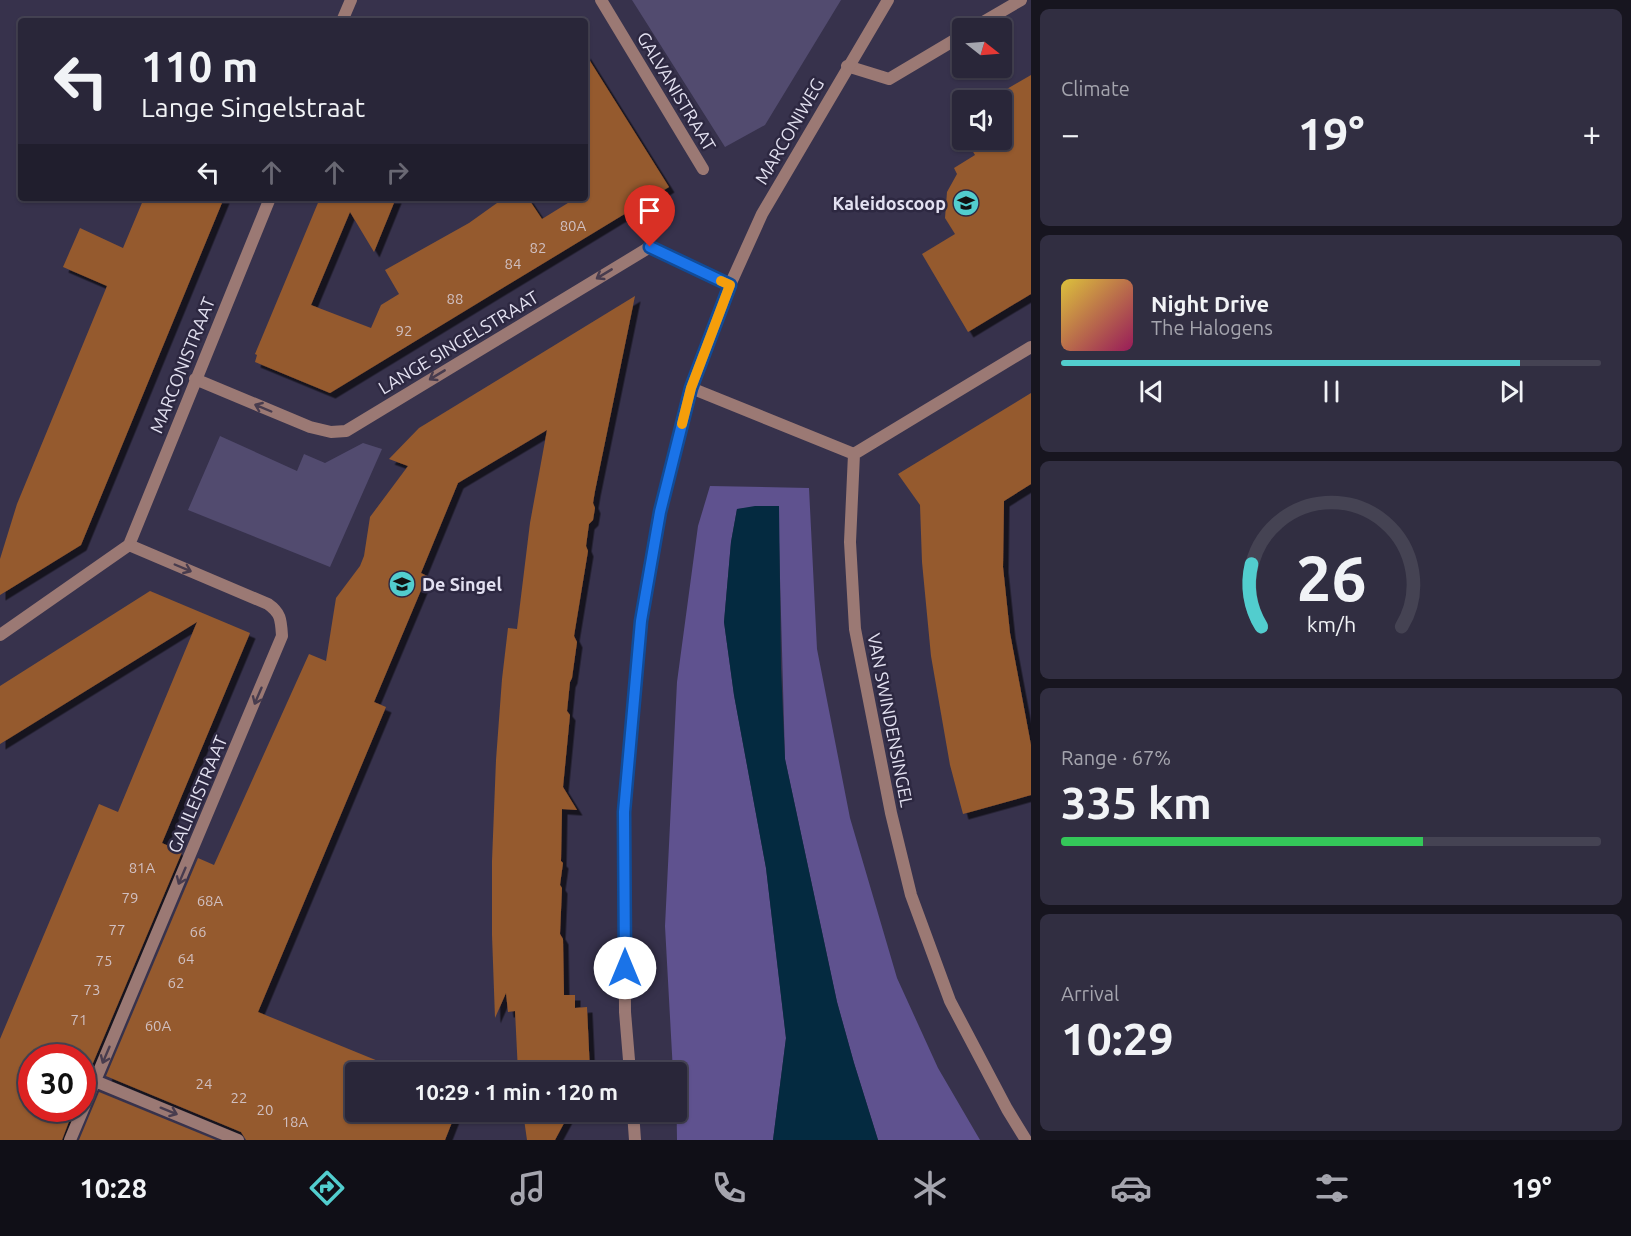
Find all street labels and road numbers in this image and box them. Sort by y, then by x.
street label: GALVANISTRAAT [634,28,720,154]
street label: MARCONIWEG [751,74,827,188]
street label: LANGE SINGELSTRAAT [374,286,542,398]
street label: MARCONISTRAAT [146,294,218,436]
street label: VAN SWINDENSINGEL [864,632,918,808]
street label: GALILEISTRAAT [163,732,231,856]

